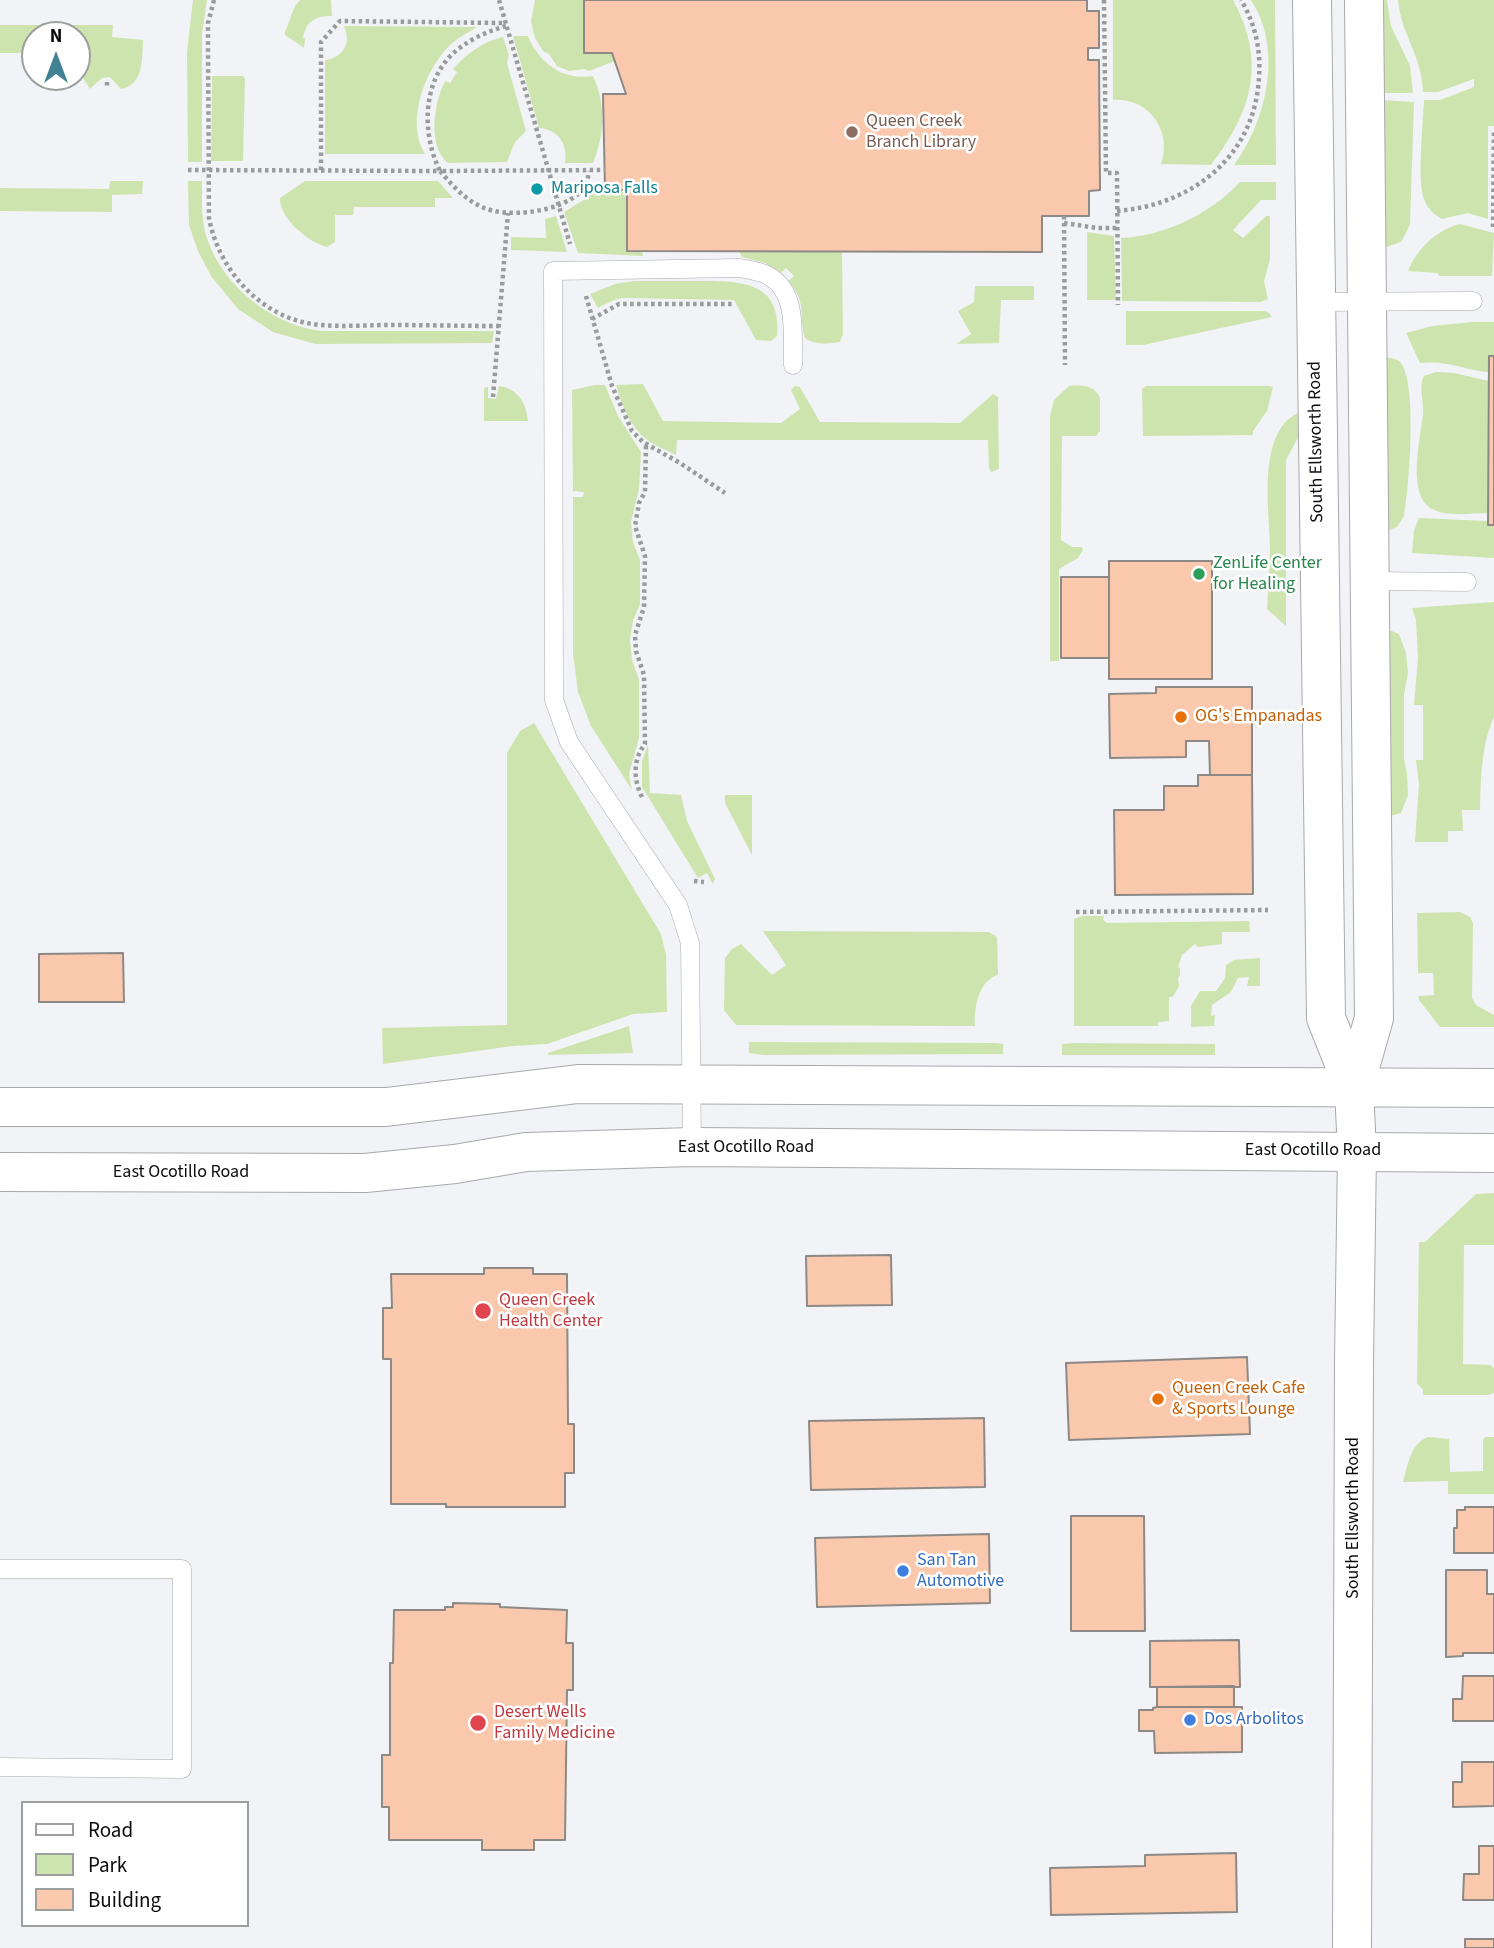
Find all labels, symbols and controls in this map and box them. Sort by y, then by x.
north arrow [21,21,91,91]
text: N [50,23,62,50]
place label: Queen Creek Branch Library [866,111,976,154]
marker: Queen Creek Branch Library [844,124,860,140]
place label: Mariposa Falls [551,178,658,200]
marker: Mariposa Falls [529,181,545,197]
street label: South Ellsworth Road [1305,361,1329,523]
place label: ZenLife Center for Healing [1213,553,1322,596]
marker: ZenLife Center for Healing [1191,566,1207,582]
place label: OG's Empanadas [1195,706,1322,728]
marker: OG's Empanadas [1173,709,1189,725]
street label: East Ocotillo Road [678,1137,814,1159]
street label: East Ocotillo Road [1245,1140,1381,1162]
street label: East Ocotillo Road [113,1162,249,1184]
place label: Queen Creek Health Center [499,1290,603,1332]
marker: Queen Creek Health Center [473,1301,493,1321]
place label: Queen Creek Cafe & Sports Lounge [1172,1378,1305,1420]
marker: Queen Creek Cafe & Sports Lounge [1150,1391,1166,1407]
street label: South Ellsworth Road [1343,1437,1365,1599]
place label: San Tan Automotive [917,1550,1004,1592]
marker: San Tan Automotive [895,1563,911,1579]
place label: Desert Wells Family Medicine [494,1702,615,1744]
place label: Dos Arbolitos [1204,1709,1304,1731]
marker: Dos Arbolitos [1182,1712,1198,1728]
marker: Desert Wells Family Medicine [468,1713,488,1733]
legend [21,1801,248,1927]
text: Road [88,1815,133,1845]
text: Park [88,1850,127,1880]
text: Building [88,1885,161,1915]

